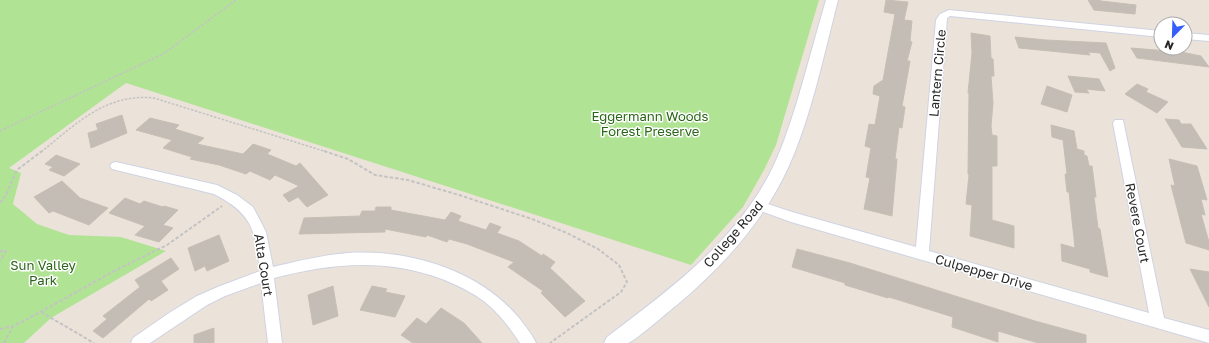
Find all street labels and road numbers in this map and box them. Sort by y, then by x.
street label: Lantern Circle [925,29,949,117]
street label: Revere Court [1122,182,1154,264]
street label: College Road [700,197,766,271]
street label: Alta Court [251,233,277,297]
street label: Culpepper Drive [934,250,1034,294]

